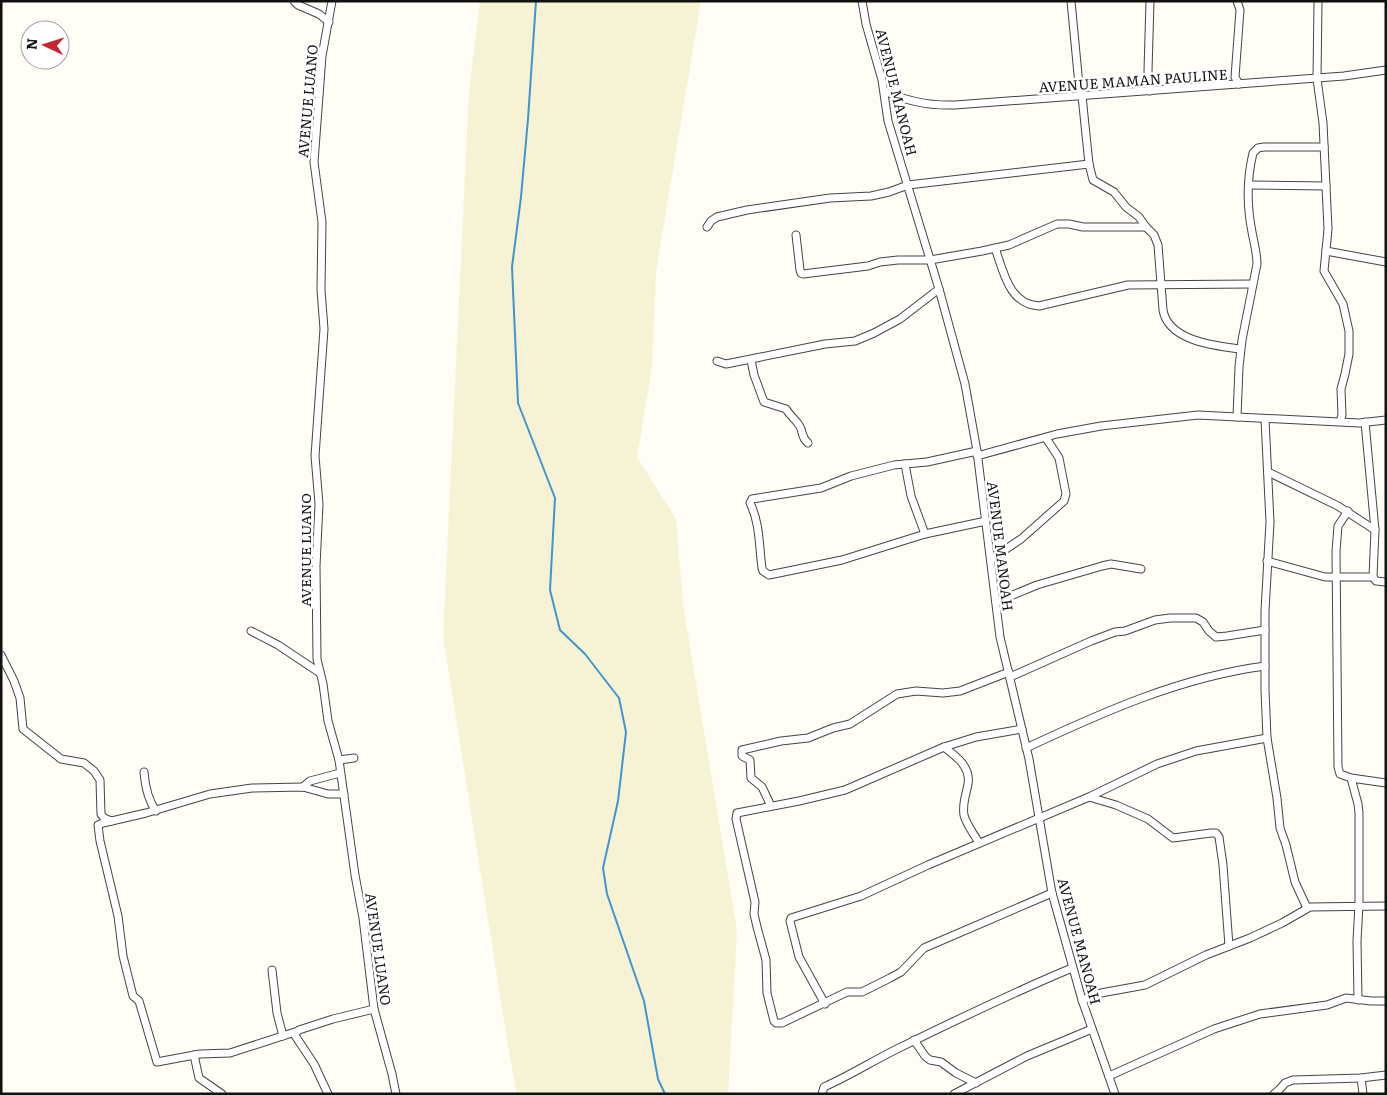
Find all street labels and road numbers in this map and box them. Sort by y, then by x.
street label: AVENUE MANOAH [871,26,923,158]
street label: AVENUE LUANO [292,43,322,159]
street label: AVENUE MAMAN PAULINE [1038,63,1228,97]
street label: AVENUE MANOAH [983,480,1019,612]
street label: AVENUE LUANO [295,493,315,607]
street label: AVENUE MANOAH [1053,875,1107,1007]
street label: AVENUE LUANO [361,891,397,1007]

